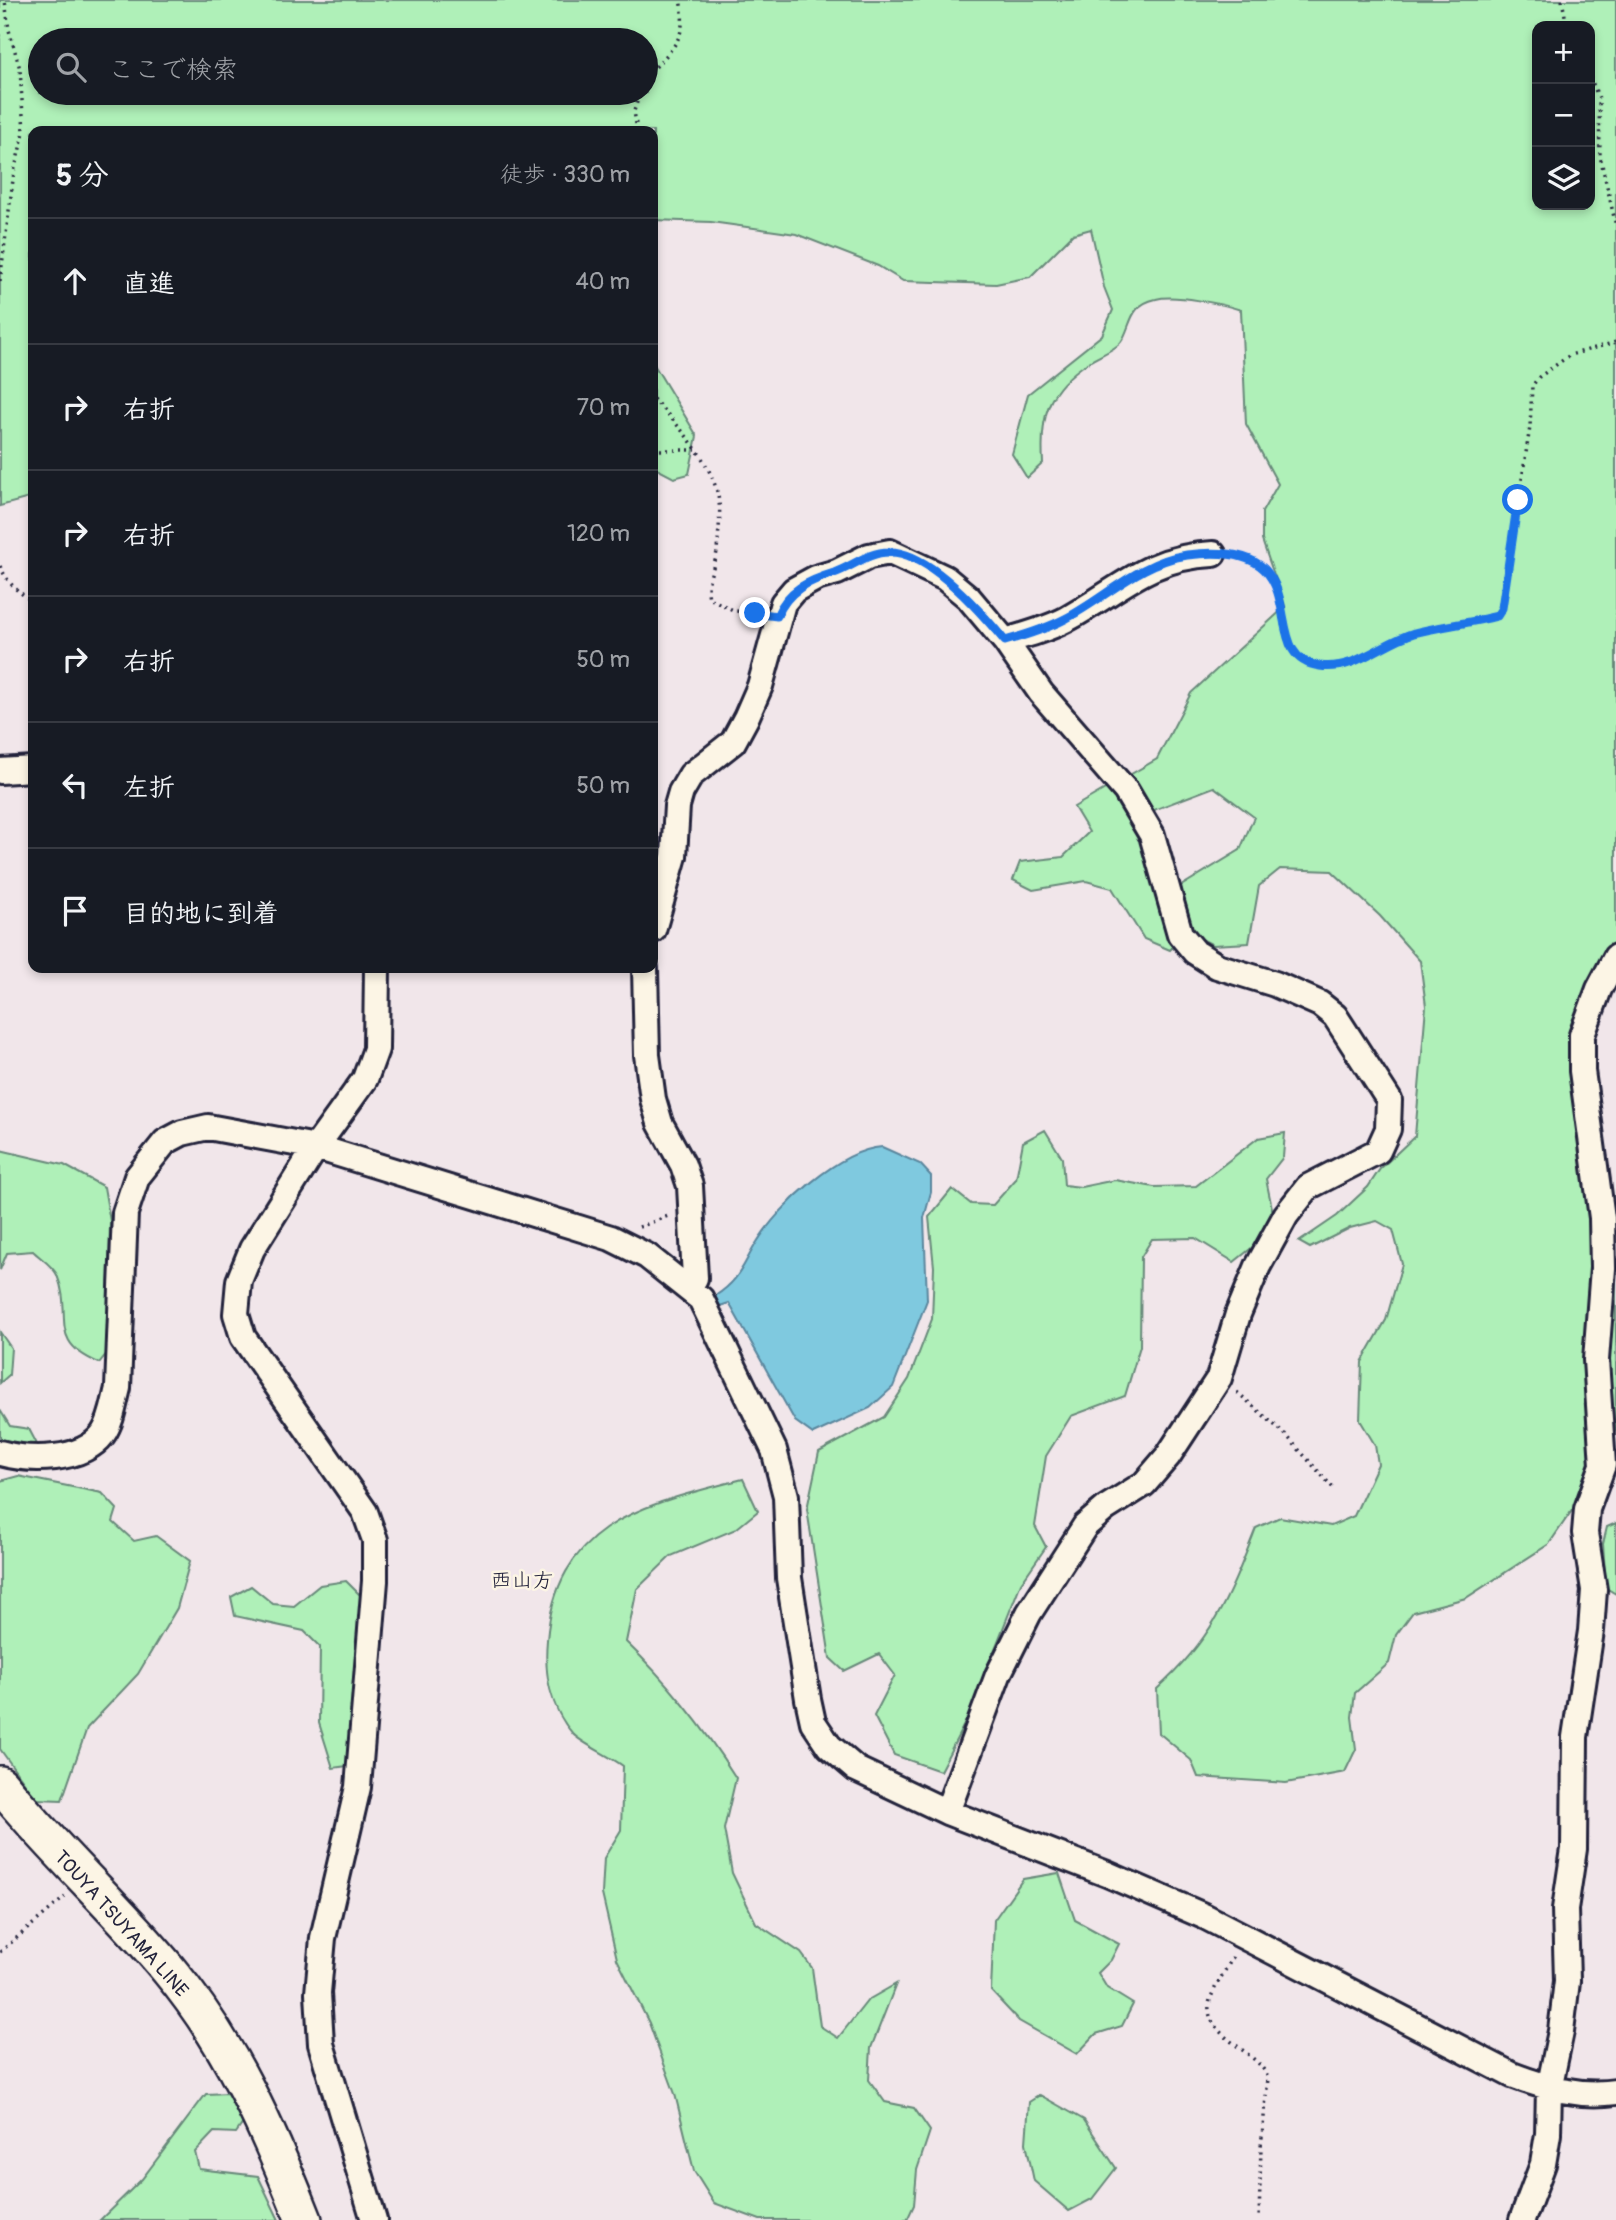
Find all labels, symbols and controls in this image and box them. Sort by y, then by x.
map controls [1532,21,1595,210]
button: + [1532,21,1595,84]
search box [28,28,658,105]
icon: search [52,48,90,86]
text: ここで検索 [108,54,238,86]
button: − [1532,84,1595,147]
button: layers [1532,147,1595,210]
text: 5 分 [56,157,109,194]
text: 徒歩 · 330 m [500,160,630,189]
icon: ahead [56,262,94,300]
text: 40 m [576,267,630,296]
text: 直進 [123,268,175,300]
icon: right [56,388,94,426]
text: 70 m [577,393,630,422]
text: 右折 [123,394,175,426]
route start [1502,484,1533,515]
icon: right [56,514,94,552]
text: 120 m [567,519,630,548]
text: 右折 [123,520,175,552]
route end [739,597,770,628]
icon: right [56,640,94,678]
text: 50 m [576,645,630,674]
text: 右折 [123,646,175,678]
icon: left [56,766,94,804]
text: 50 m [576,771,630,800]
text: 左折 [123,772,175,804]
icon: arrive [56,892,94,930]
text: 目的地に到着 [123,898,279,930]
district label: 西山方 [491,1567,554,1594]
street label: TOUYA TSUYAMA LINE [49,1845,194,2002]

